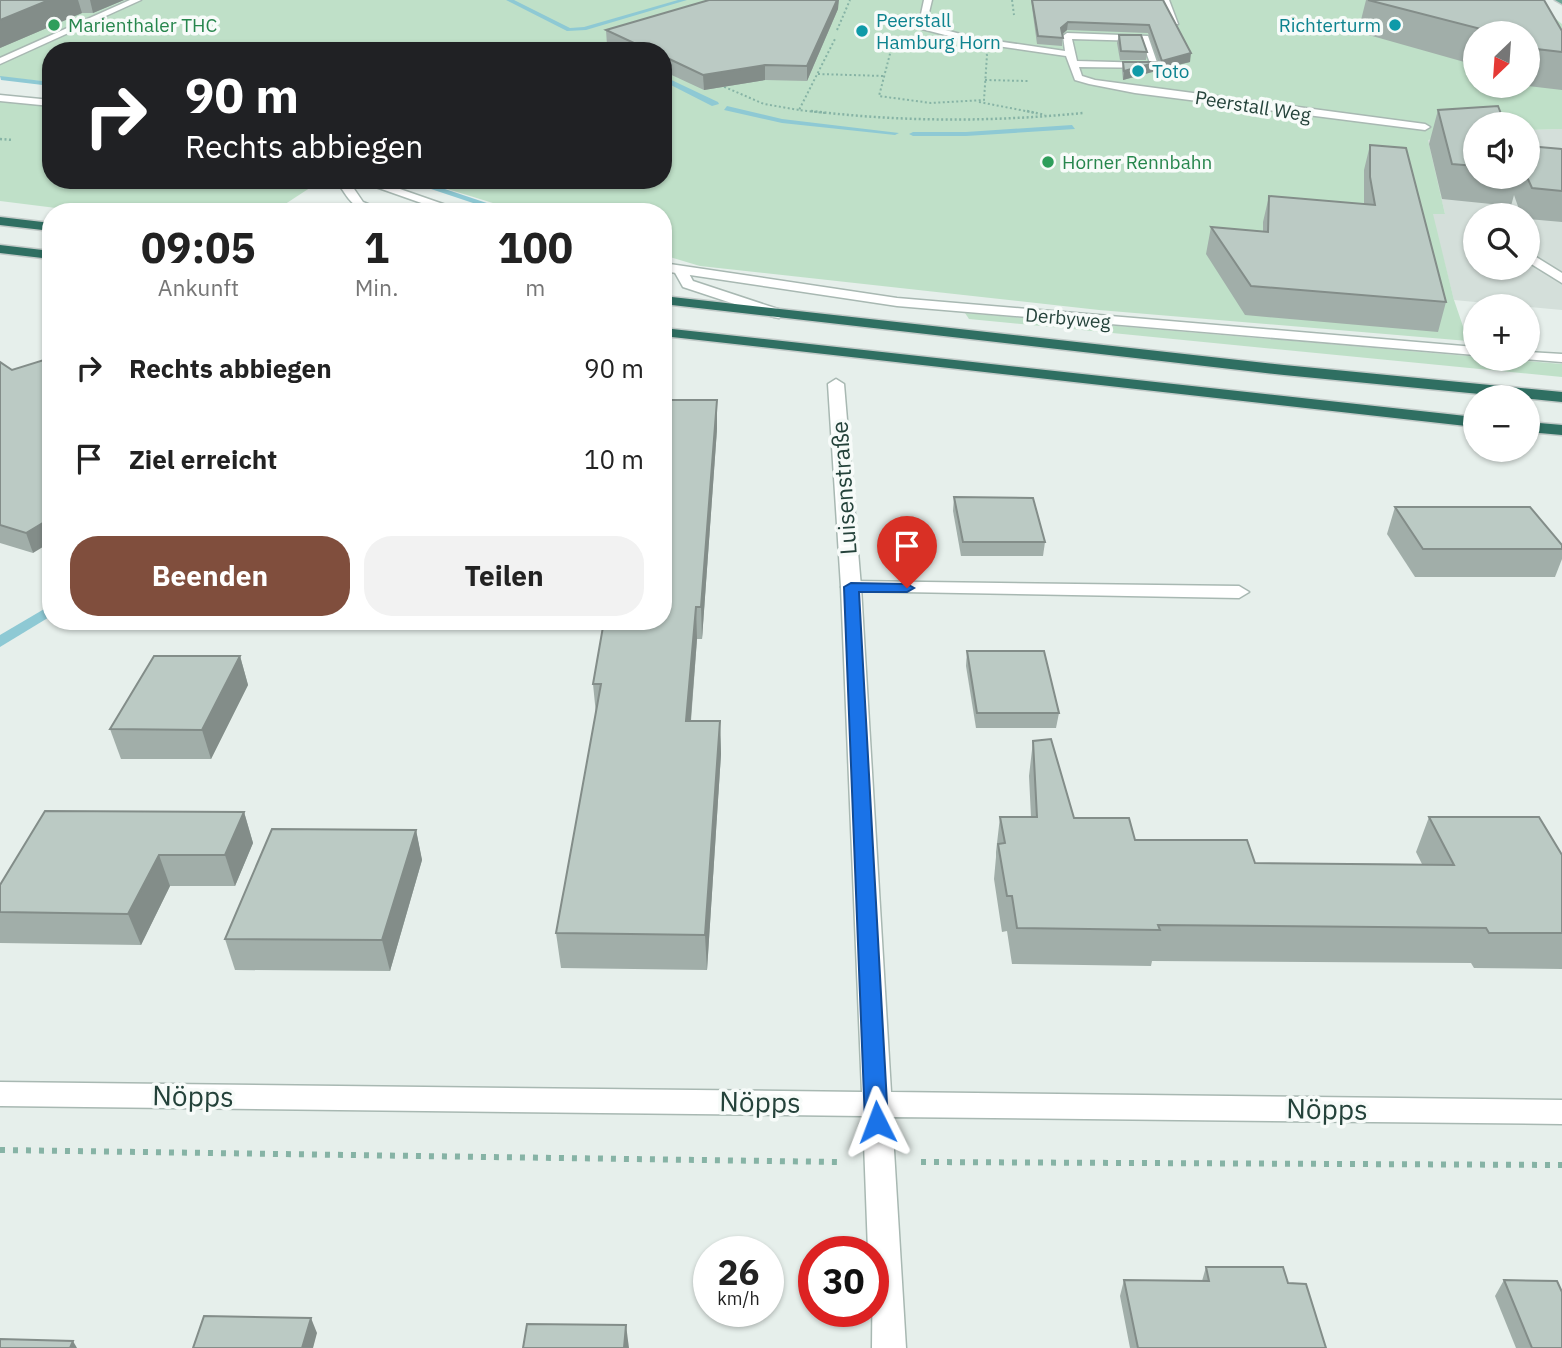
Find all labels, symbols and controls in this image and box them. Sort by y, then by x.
place label: Peerstall Hamburg Horn [876,8,1001,54]
place label: Marienthaler THC [68,13,217,37]
place label: Richterturm [1279,13,1381,37]
marker: Marienthaler THC [46,17,62,33]
marker: Richterturm [1387,17,1403,33]
north arrow [1463,21,1540,98]
map controls [1463,21,1540,462]
marker: Peerstall Hamburg Horn [854,23,870,39]
place label: Toto [1152,59,1190,83]
text: 90 m [185,63,299,126]
marker: Toto [1130,63,1146,79]
icon: right [70,70,161,161]
street label: Peerstall Weg [1193,85,1313,127]
button: sound [1463,112,1540,189]
text: Rechts abbiegen [185,125,423,167]
place label: Horner Rennbahn [1062,150,1212,174]
marker: Horner Rennbahn [1040,154,1056,170]
button: search [1463,203,1540,280]
text: 09:05 [141,220,256,275]
text: 1 [364,220,389,275]
text: 100 [497,220,573,275]
text: Ankunft [158,272,239,302]
text: Min. [355,272,398,302]
text: m [525,272,545,302]
button: + [1463,294,1540,371]
street label: Derbyweg [1024,302,1112,334]
icon: right [70,349,108,387]
text: Rechts abbiegen [129,351,332,385]
text: 90 m [584,351,644,385]
button: − [1463,385,1540,462]
street label: Luisenstraße [823,420,863,556]
icon: arrive [70,440,108,478]
text: Ziel erreicht [129,442,277,476]
text: 10 m [584,442,644,476]
pin [877,516,937,588]
icon: arrive [888,527,926,565]
button: Beenden [70,536,350,616]
button: Teilen [364,536,644,616]
street label: Nöpps [152,1076,234,1115]
street label: Nöpps [719,1082,801,1121]
position arrow [840,1085,914,1159]
street label: Nöpps [1286,1089,1368,1128]
speed limit sign: 30 [798,1236,889,1327]
text: 26 [717,1249,760,1295]
text: km/h [717,1287,760,1310]

